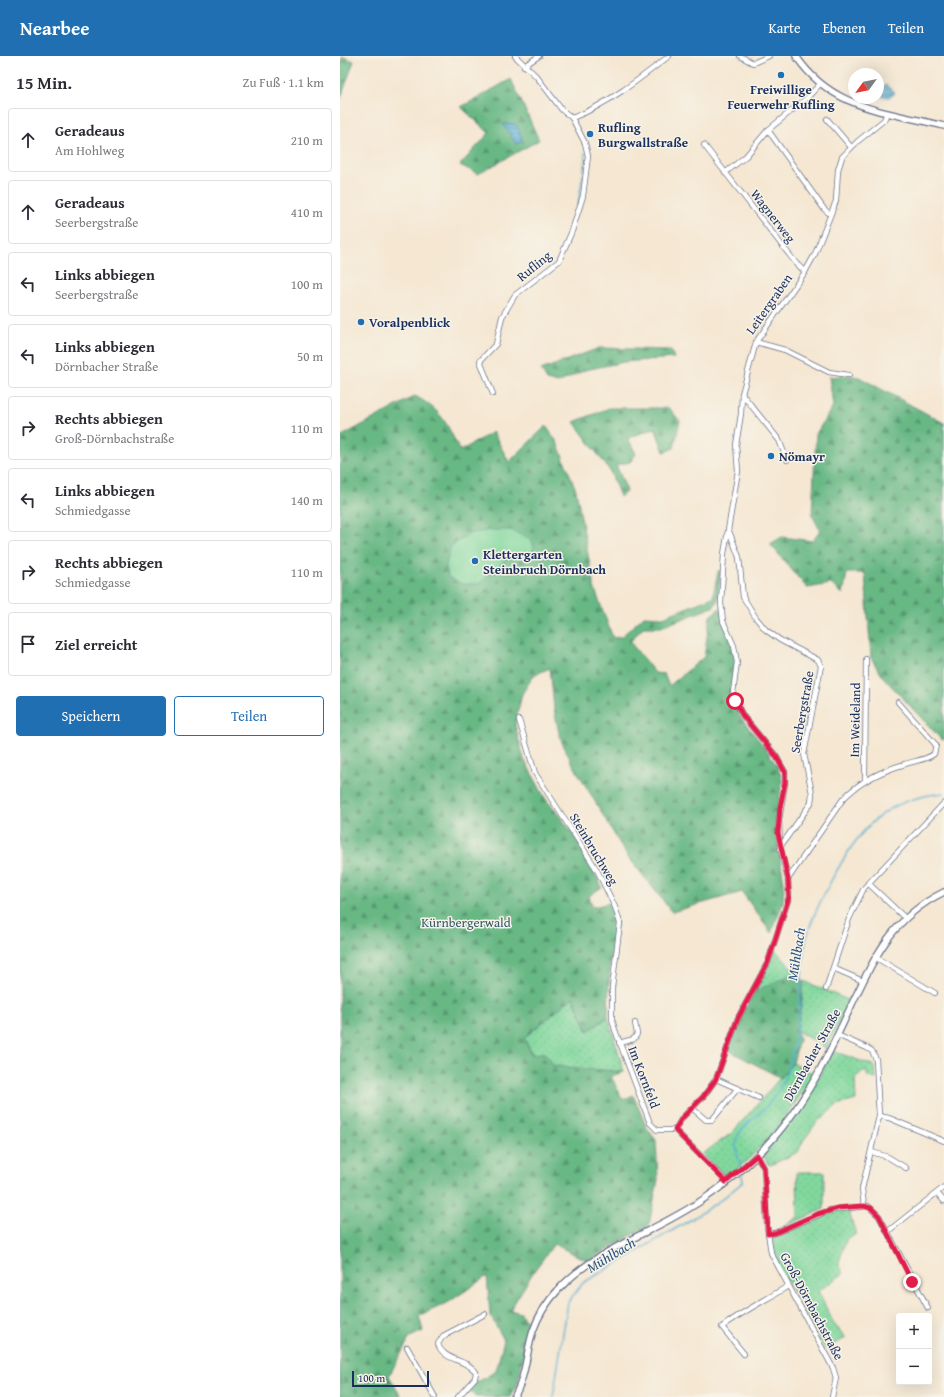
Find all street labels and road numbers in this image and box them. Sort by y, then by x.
street label: Wagnerweg [746,185,800,247]
street label: Rufling [513,246,556,286]
street label: Leitergraben [741,269,797,338]
street label: Seerbergstraße [785,669,819,755]
street label: Im Weideland [845,682,865,758]
street label: Steinbruchweg [565,809,623,889]
street label: Dörnbacher Straße [779,1005,845,1105]
street label: Im Kornfeld [623,1043,665,1111]
street label: Groß-Dörnbachstraße [776,1249,848,1363]

